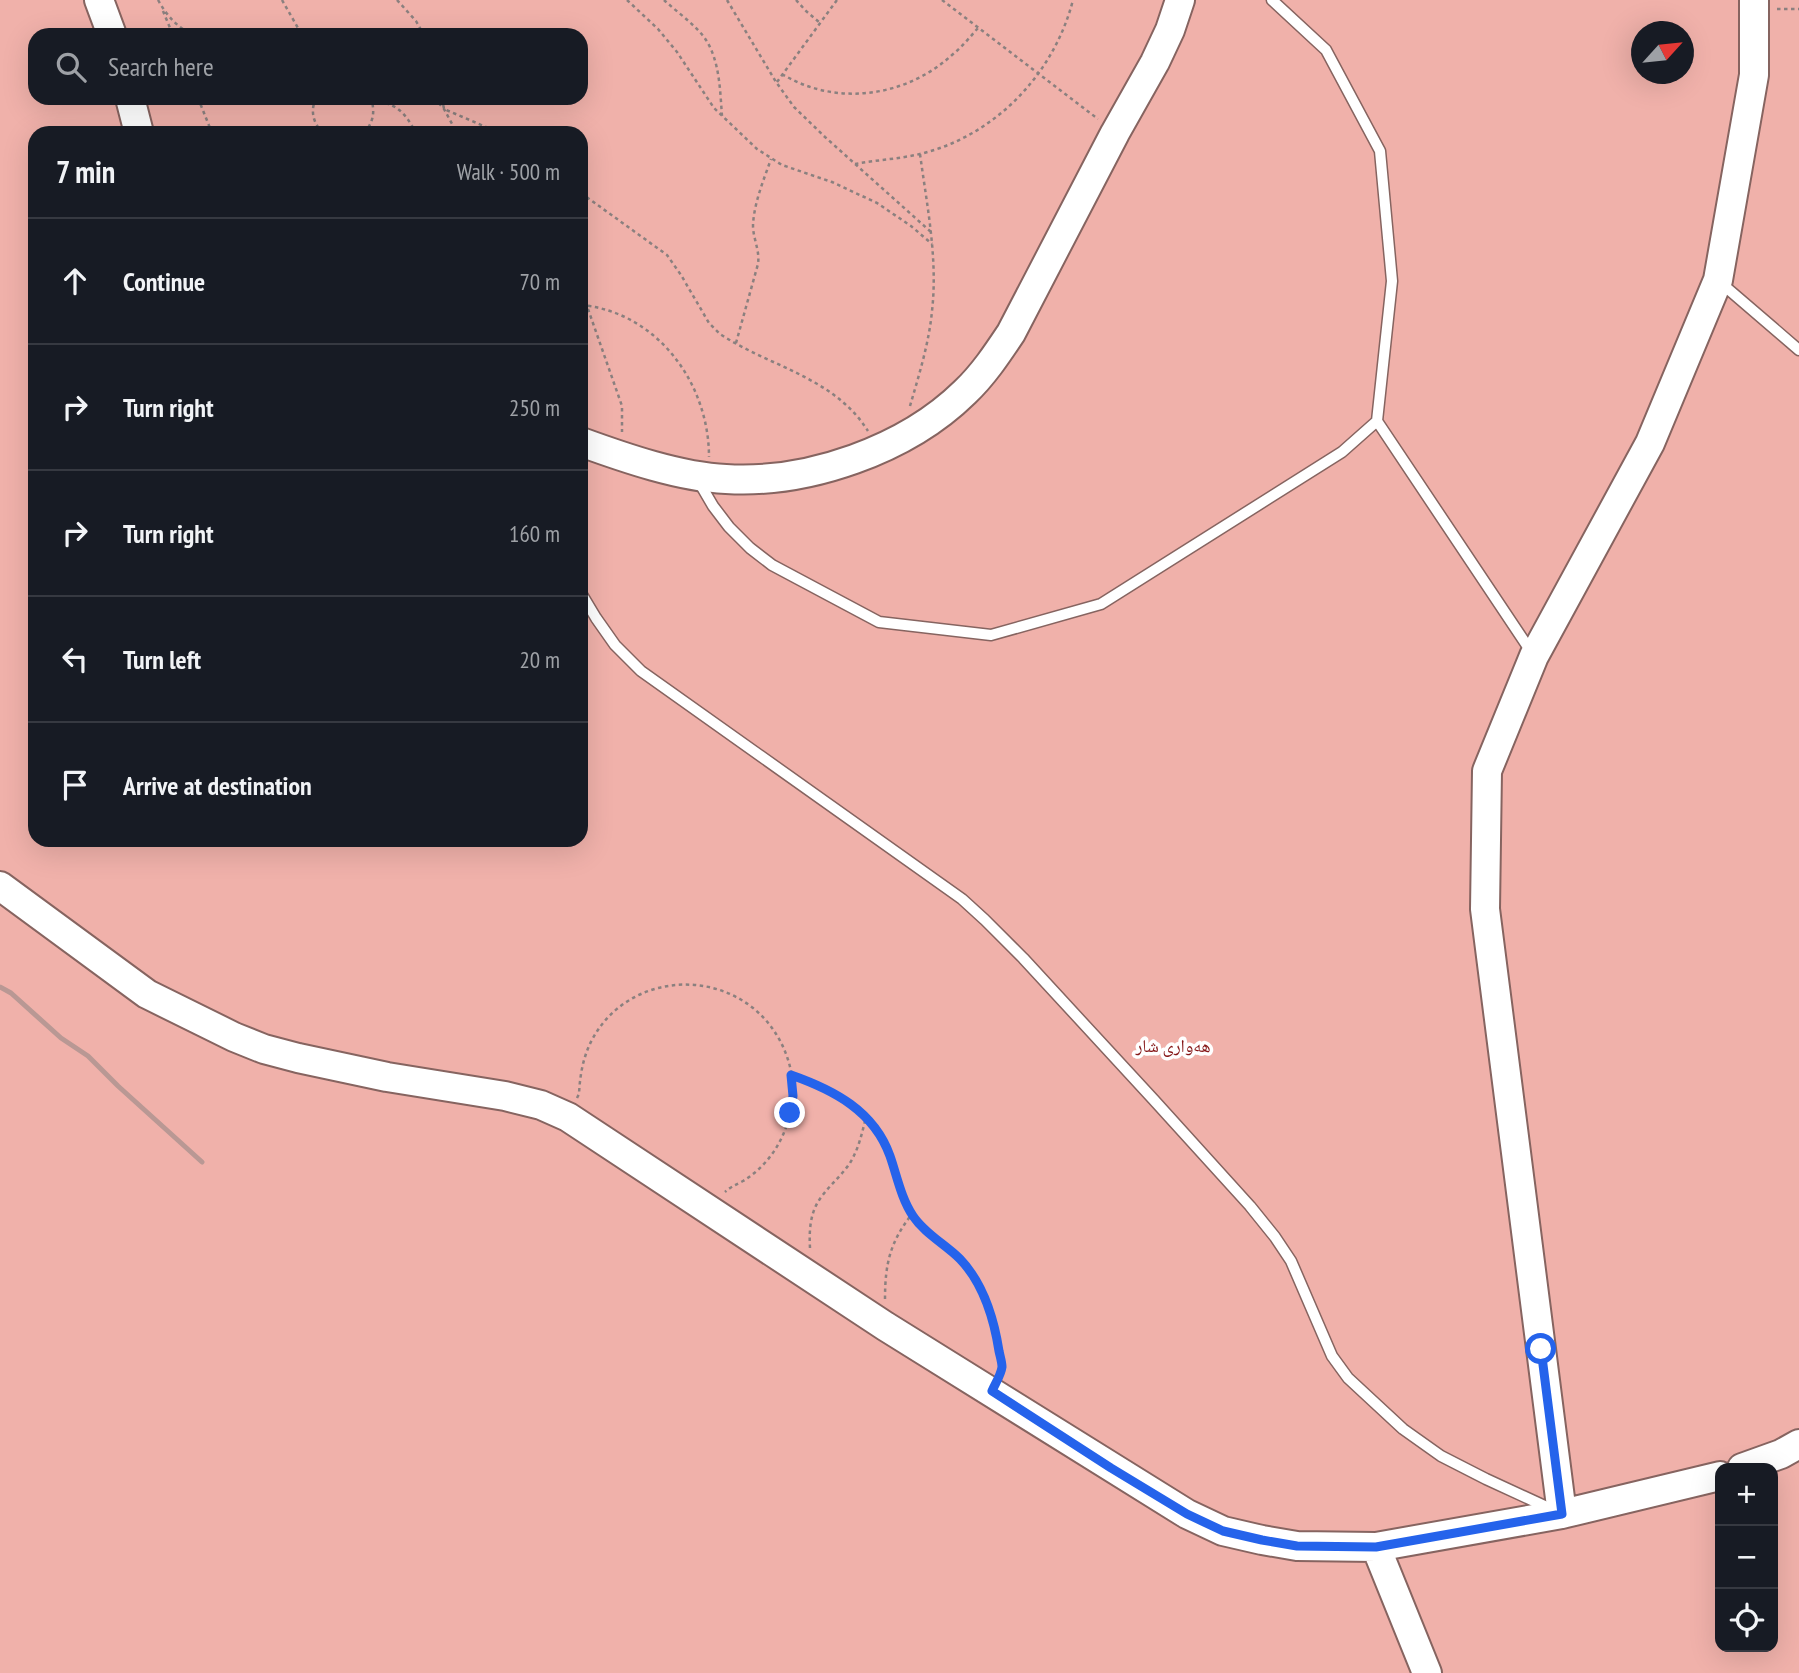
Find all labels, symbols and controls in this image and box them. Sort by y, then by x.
north arrow [1631,21,1694,84]
search box [28,28,588,105]
icon: search [52,48,90,86]
text: Search here [108,50,214,83]
text: 7 min [56,152,115,191]
text: Walk · 500 m [457,157,560,186]
icon: ahead [56,262,94,300]
text: Continue [123,265,205,298]
text: 70 m [519,267,560,296]
icon: right [56,388,94,426]
text: Turn right [123,391,214,424]
text: 250 m [509,393,560,422]
icon: right [56,514,94,552]
text: Turn right [123,517,214,550]
text: 160 m [509,519,560,548]
icon: left [56,640,94,678]
text: Turn left [123,643,201,676]
text: 20 m [519,645,560,674]
icon: arrive [56,766,94,804]
text: Arrive at destination [123,769,312,802]
park label: هەواری شار [1134,1034,1211,1057]
route end [774,1097,805,1128]
route start [1525,1333,1556,1364]
map controls [1715,1463,1778,1652]
button: + [1715,1463,1778,1526]
button: − [1715,1526,1778,1589]
button: locate [1715,1589,1778,1652]

